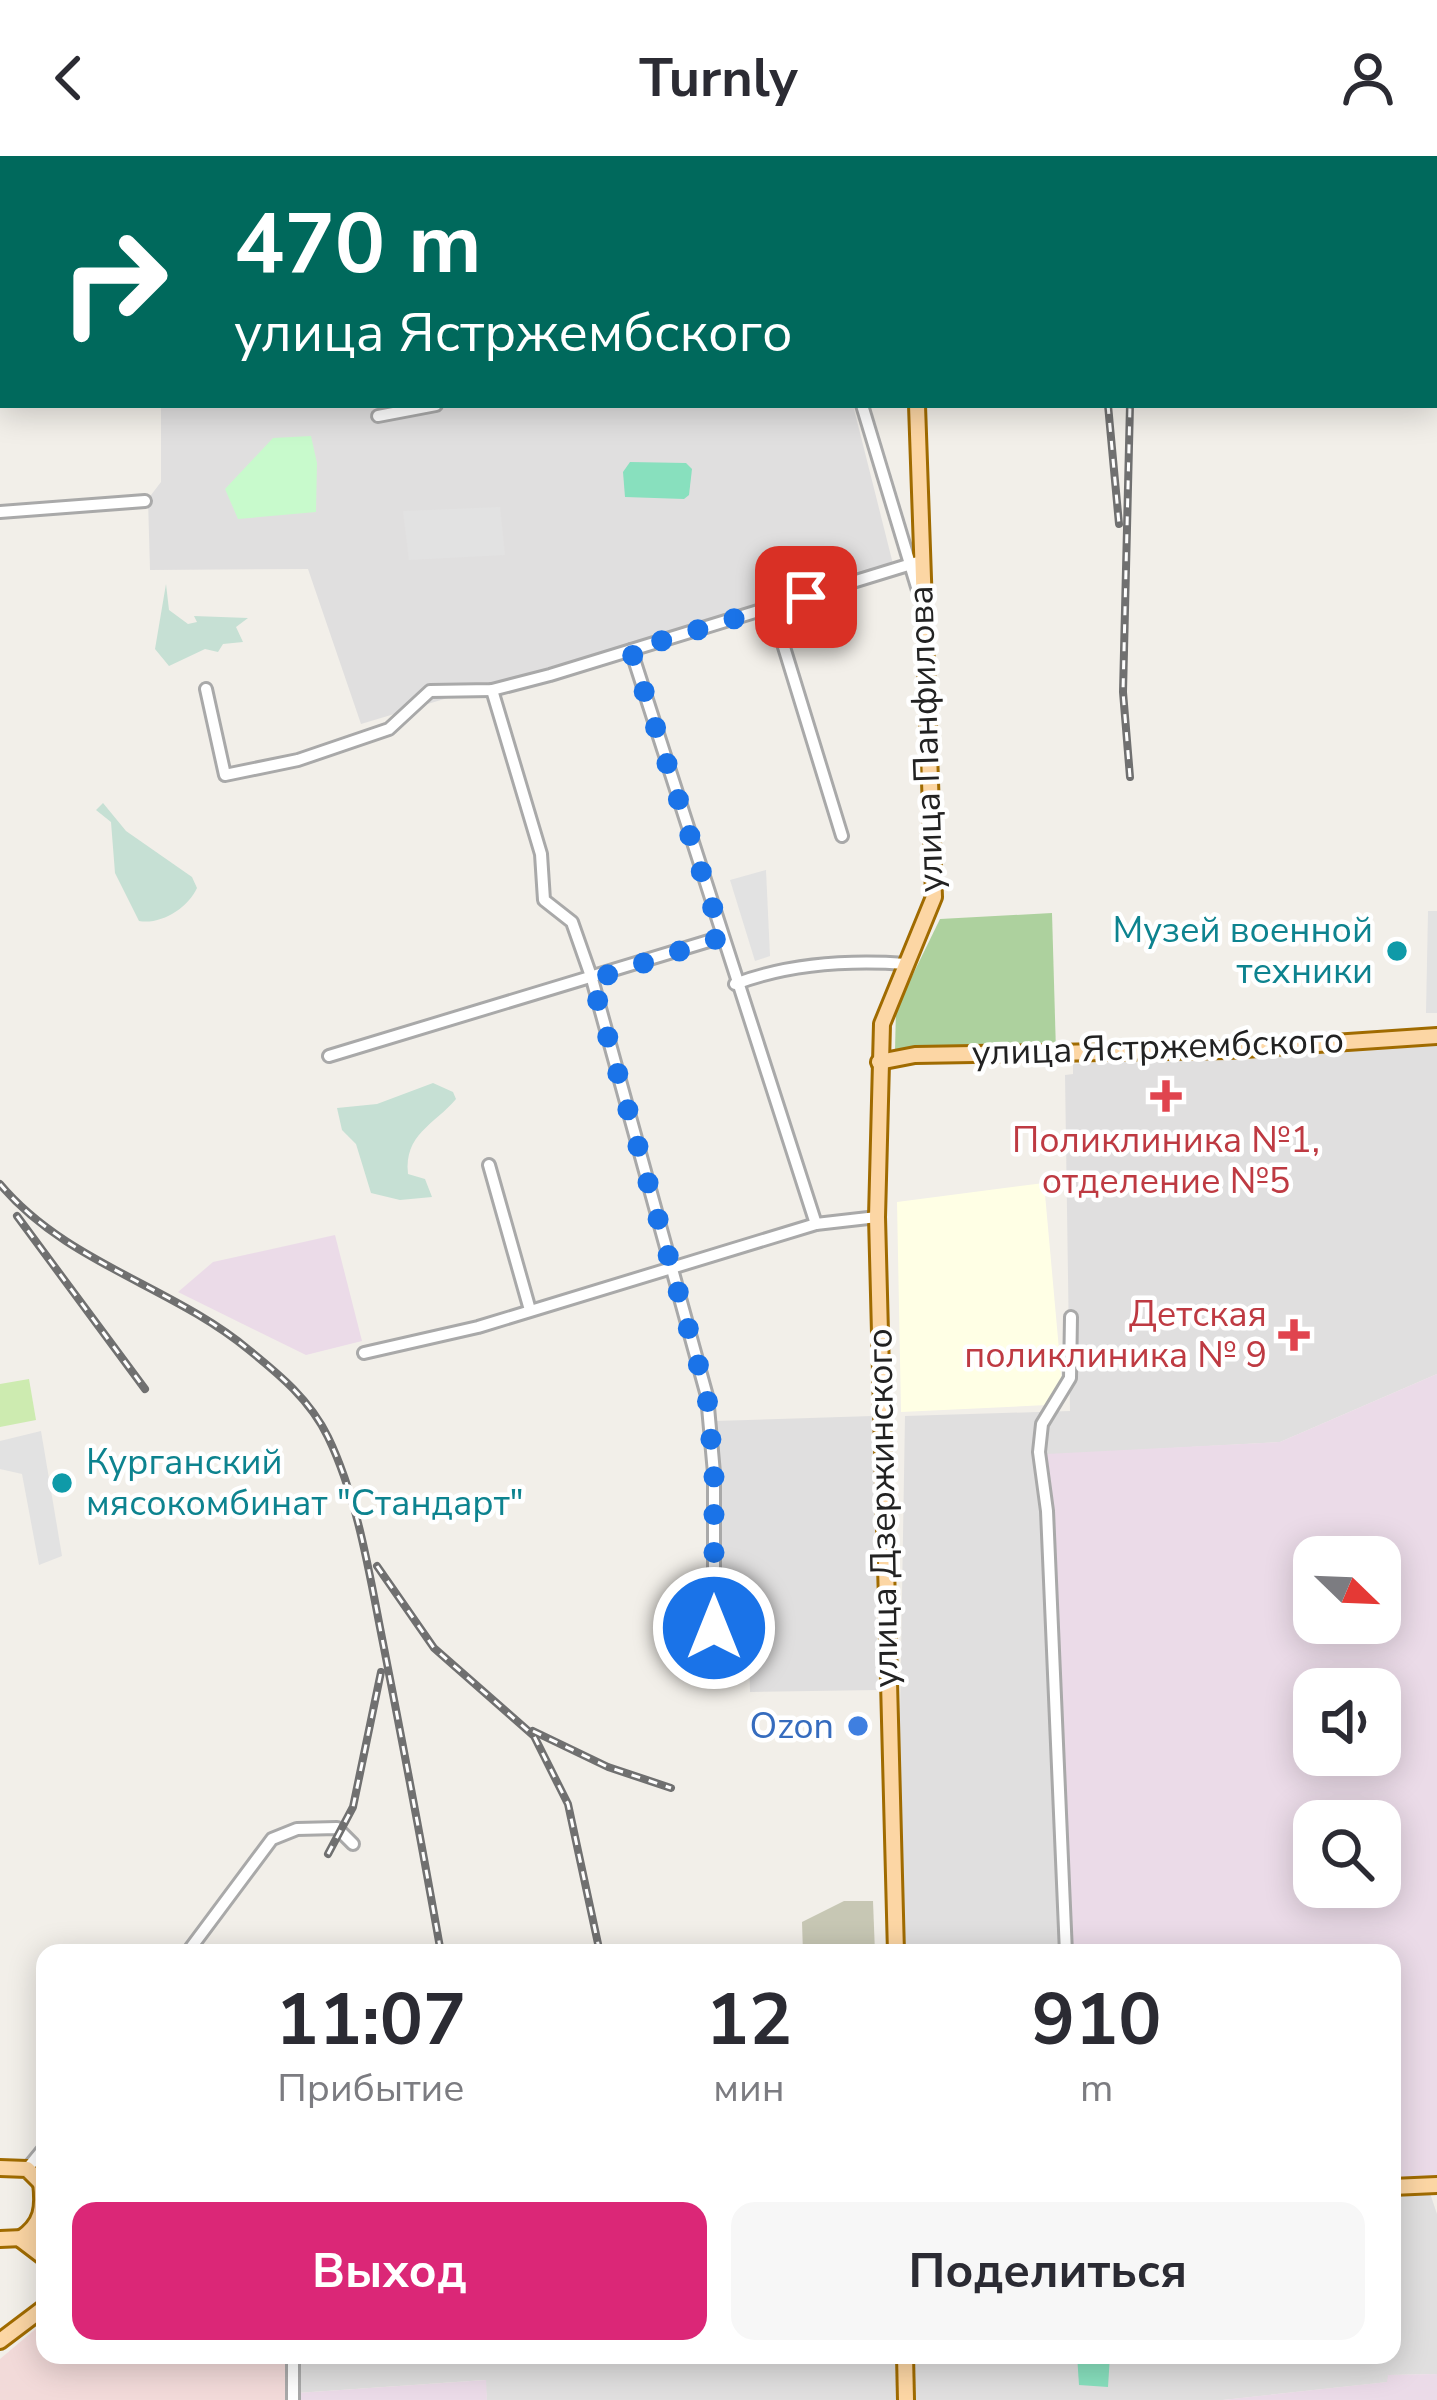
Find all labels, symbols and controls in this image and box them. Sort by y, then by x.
text: Turnly [639,41,798,115]
icon: back [36,45,102,111]
icon: person [1335,45,1401,111]
text: 470 m [234,187,482,302]
icon: right [36,204,192,360]
text: улица Ястржембского [234,296,793,370]
pin [755,546,857,648]
icon: arrive [773,564,839,630]
street label: улица Панфилова [896,585,956,893]
place label: Музей военной техники [1112,906,1373,996]
marker: Музей военной техники [1384,938,1410,964]
street label: улица Ястржембского [971,1016,1345,1078]
marker: Поликлиника №1, отделение №5 [1150,1080,1182,1112]
place label: Поликлиника №1, отделение №5 [1012,1116,1320,1206]
place label: Детская поликлиника № 9 [964,1290,1267,1380]
marker: Детская поликлиника № 9 [1278,1319,1310,1351]
street label: улица Дзержинского [855,1328,911,1688]
place label: Курганский мясокомбинат "Стандарт" [86,1438,524,1528]
marker: Курганский мясокомбинат "Стандарт" [49,1470,75,1496]
north arrow [1293,1536,1401,1644]
map controls [1293,1536,1401,1908]
position arrow [651,1565,777,1691]
button: sound [1293,1668,1401,1776]
place label: Ozon [750,1702,834,1751]
marker: Ozon [845,1713,871,1739]
button: search [1293,1800,1401,1908]
text: 11:07 [276,1971,466,2069]
text: 12 [706,1971,792,2069]
text: 910 [1032,1971,1161,2069]
text: Прибытие [277,2062,464,2115]
text: мин [713,2062,785,2115]
text: m [1080,2062,1113,2115]
button: Выход [72,2202,707,2340]
button: Поделиться [731,2202,1365,2340]

